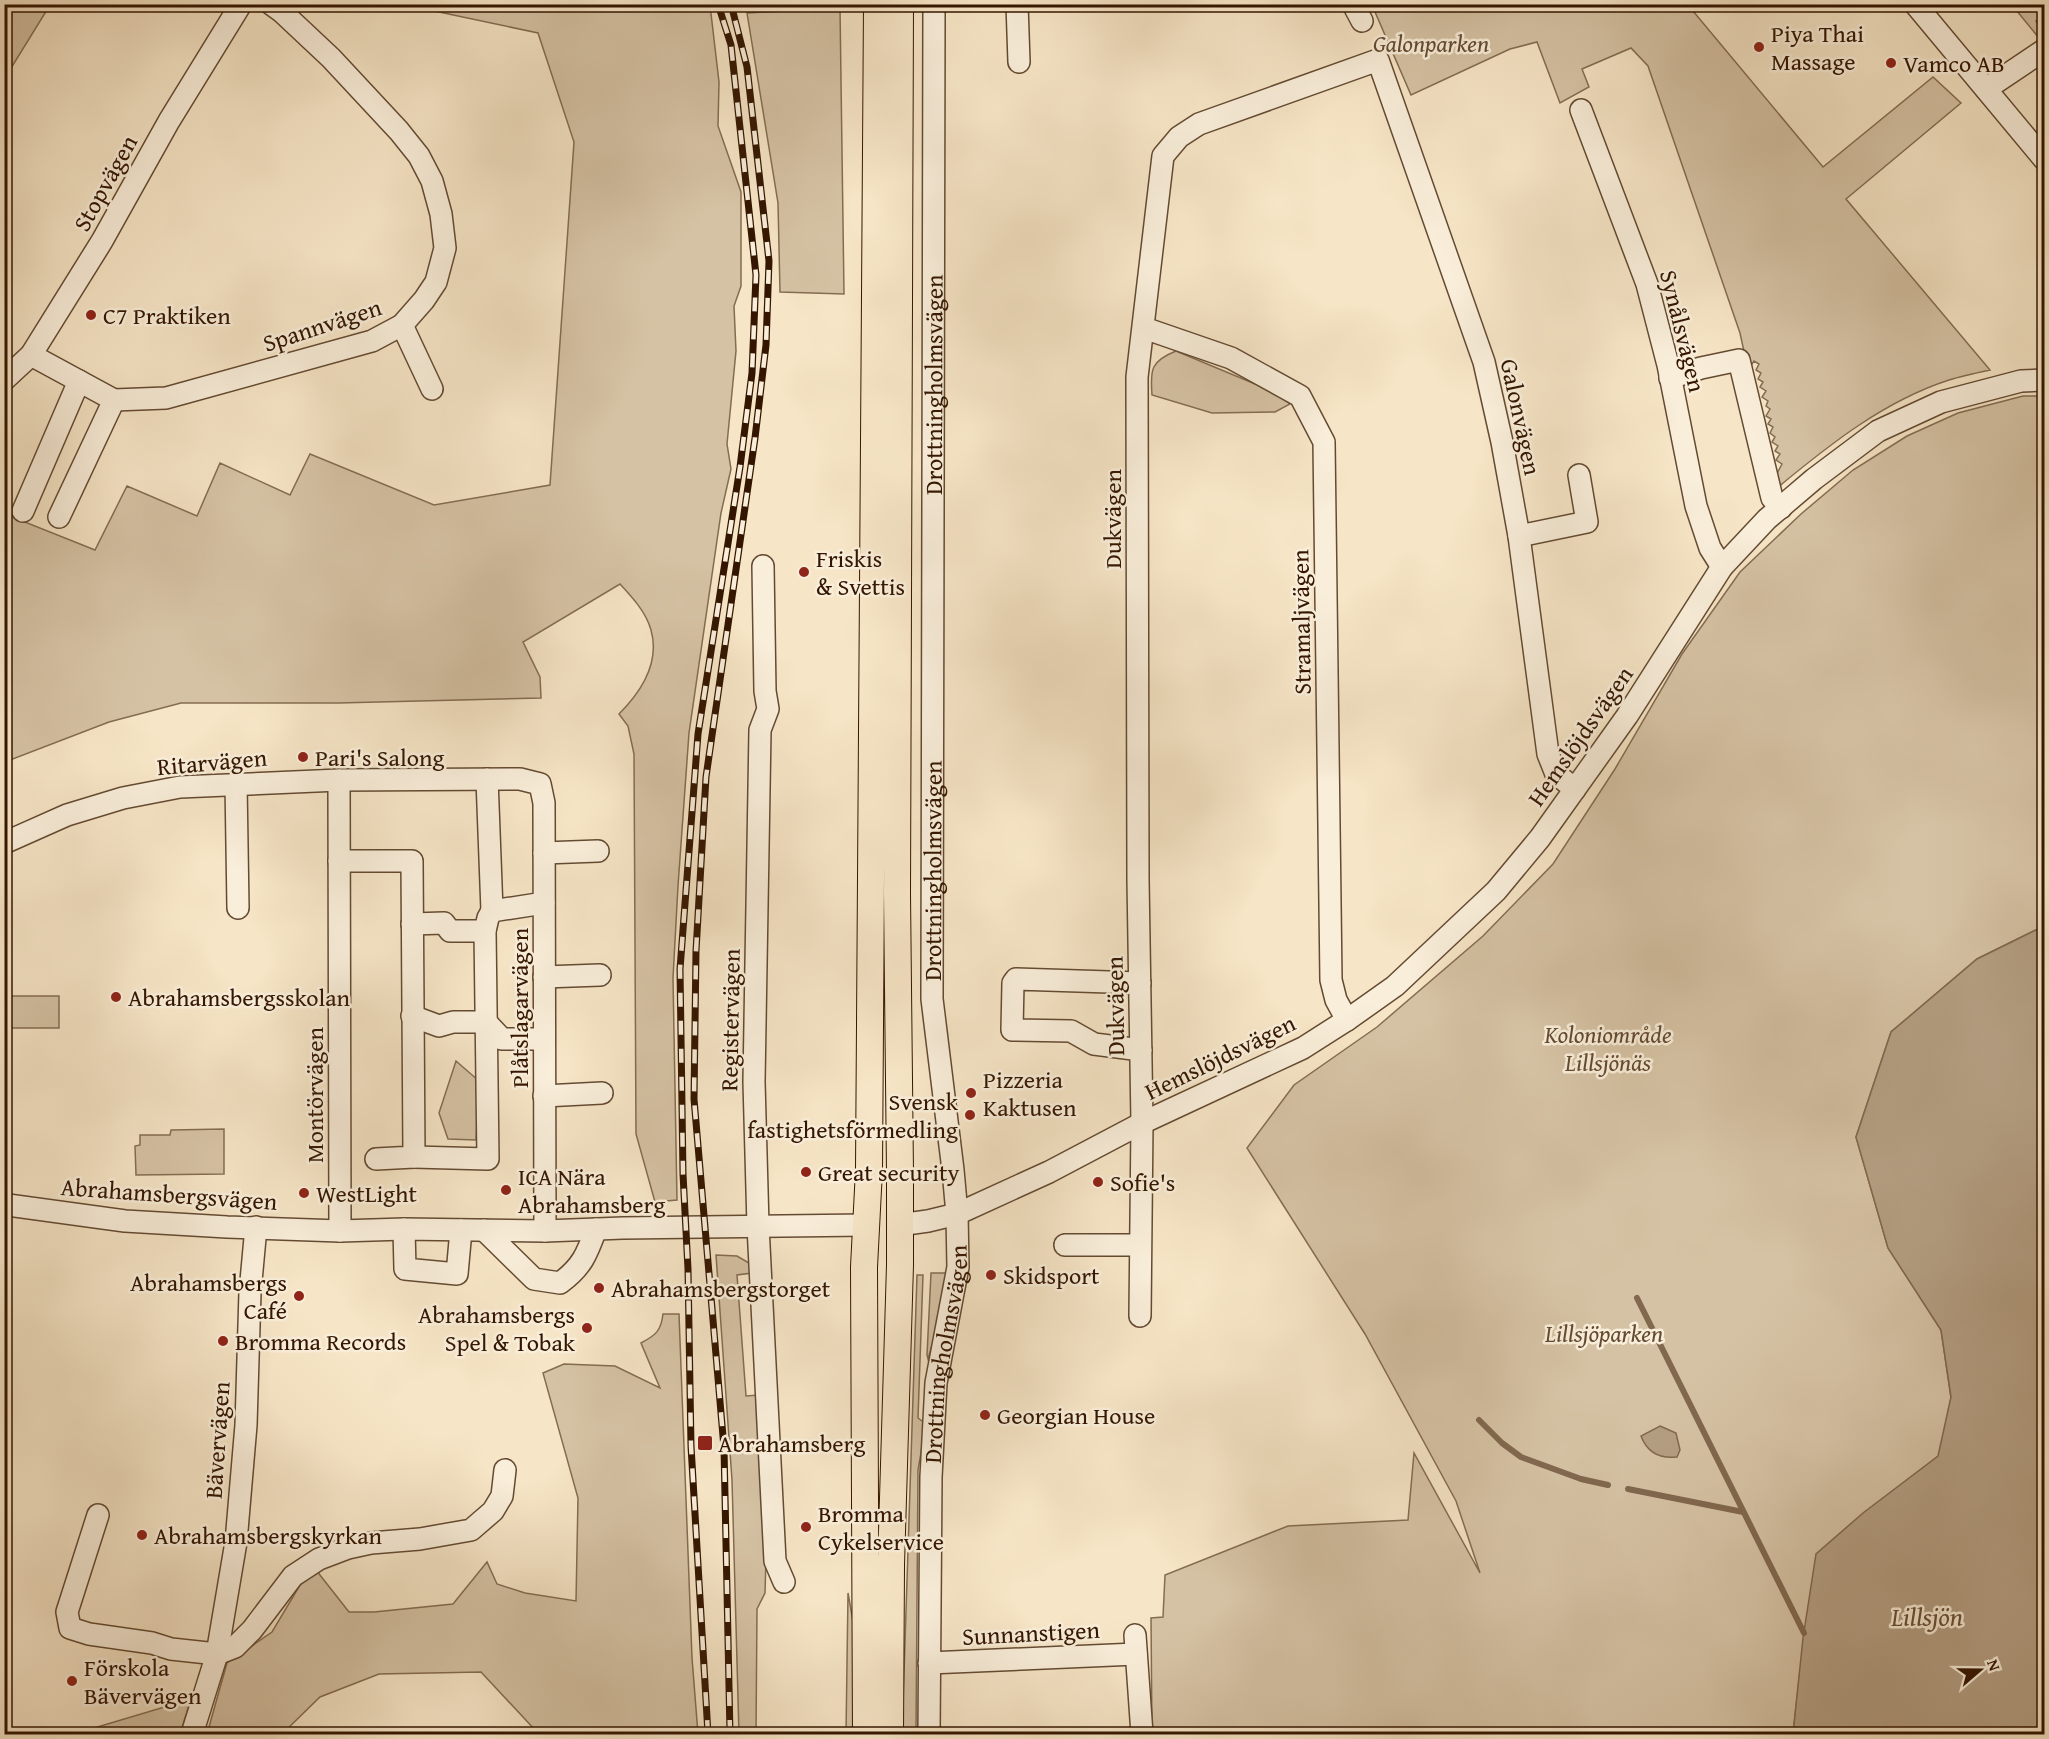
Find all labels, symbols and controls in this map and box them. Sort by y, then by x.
place label: Piya Thai Massage [1771,16,1864,79]
park label: Galonparken [1373,26,1489,61]
marker: Piya Thai Massage [1752,40,1766,54]
place label: Vamco AB [1903,46,2005,81]
marker: Vamco AB [1884,56,1898,70]
street label: Stopvägen [64,128,146,238]
street label: Synålsvägen [1651,266,1715,396]
street label: Drottningholmsvägen [916,274,951,495]
street label: Spannvägen [258,289,386,361]
place label: C7 Praktiken [103,298,231,333]
marker: C7 Praktiken [84,308,98,322]
street label: Galonvägen [1492,356,1550,479]
street label: Dukvägen [1095,469,1130,569]
place label: Friskis & Svettis [816,541,905,604]
street label: Stramaljvägen [1282,549,1320,695]
marker: Friskis & Svettis [797,565,811,579]
street label: Hemslöjdsvägen [1519,658,1642,813]
street label: Ritarvägen [156,740,269,784]
place label: Pari's Salong [315,740,444,775]
marker: Pari's Salong [296,750,310,764]
street label: Drottningholmsvägen [915,760,950,981]
street label: Plåtslagarvägen [502,927,537,1088]
street label: Registervägen [711,948,749,1092]
street label: Dukvägen [1097,955,1133,1056]
place label: Abrahamsbergsskolan [128,980,351,1015]
marker: Abrahamsbergsskolan [109,990,123,1004]
street label: Hemslöjdsvägen [1139,1005,1302,1109]
park label: Koloniområde Lillsjönäs [1543,1017,1672,1080]
street label: Montörvägen [297,1026,332,1163]
place label: Pizzeria Kaktusen [983,1062,1077,1125]
place label: Svensk fastighetsförmedling [747,1084,959,1147]
marker: Pizzeria Kaktusen [964,1086,978,1100]
marker: Svensk fastighetsförmedling [963,1108,977,1122]
place label: Great security [818,1155,960,1190]
place label: ICA Nära Abrahamsberg [518,1159,666,1222]
marker: Great security [799,1165,813,1179]
place label: Sofie's [1110,1165,1175,1200]
street label: Abrahamsbergsvägen [60,1169,279,1219]
marker: Sofie's [1091,1175,1105,1189]
place label: WestLight [316,1176,418,1211]
marker: ICA Nära Abrahamsberg [499,1183,513,1197]
marker: WestLight [297,1186,311,1200]
street label: Drottningholmsvägen [914,1244,976,1464]
place label: Skidsport [1003,1258,1100,1293]
place label: Abrahamsbergs Café [130,1265,287,1328]
marker: Skidsport [984,1268,998,1282]
place label: Abrahamsbergstorget [611,1271,831,1306]
marker: Abrahamsbergstorget [592,1281,606,1295]
marker: Abrahamsbergs Café [292,1289,306,1303]
place label: Abrahamsbergs Spel & Tobak [418,1297,576,1360]
park label: Lillsjöparken [1544,1316,1663,1351]
marker: Abrahamsbergs Spel & Tobak [580,1321,594,1335]
place label: Bromma Records [235,1324,406,1359]
marker: Bromma Records [216,1334,230,1348]
street label: Bävervägen [195,1380,239,1500]
place label: Georgian House [997,1398,1155,1433]
marker: Georgian House [978,1408,992,1422]
place label: Abrahamsberg [718,1426,866,1461]
marker: Abrahamsberg [696,1434,714,1452]
place label: Bromma Cykelservice [818,1496,944,1559]
place label: Abrahamsbergskyrkan [154,1518,383,1553]
marker: Bromma Cykelservice [799,1520,813,1534]
marker: Abrahamsbergskyrkan [135,1528,149,1542]
water label: Lillsjön [1890,1597,1963,1636]
street label: Sunnanstigen [961,1612,1101,1654]
north arrow [1950,1640,2010,1700]
place label: Förskola Bävervägen [84,1650,202,1713]
text: N [1981,1656,2007,1674]
marker: Förskola Bävervägen [65,1674,79,1688]

